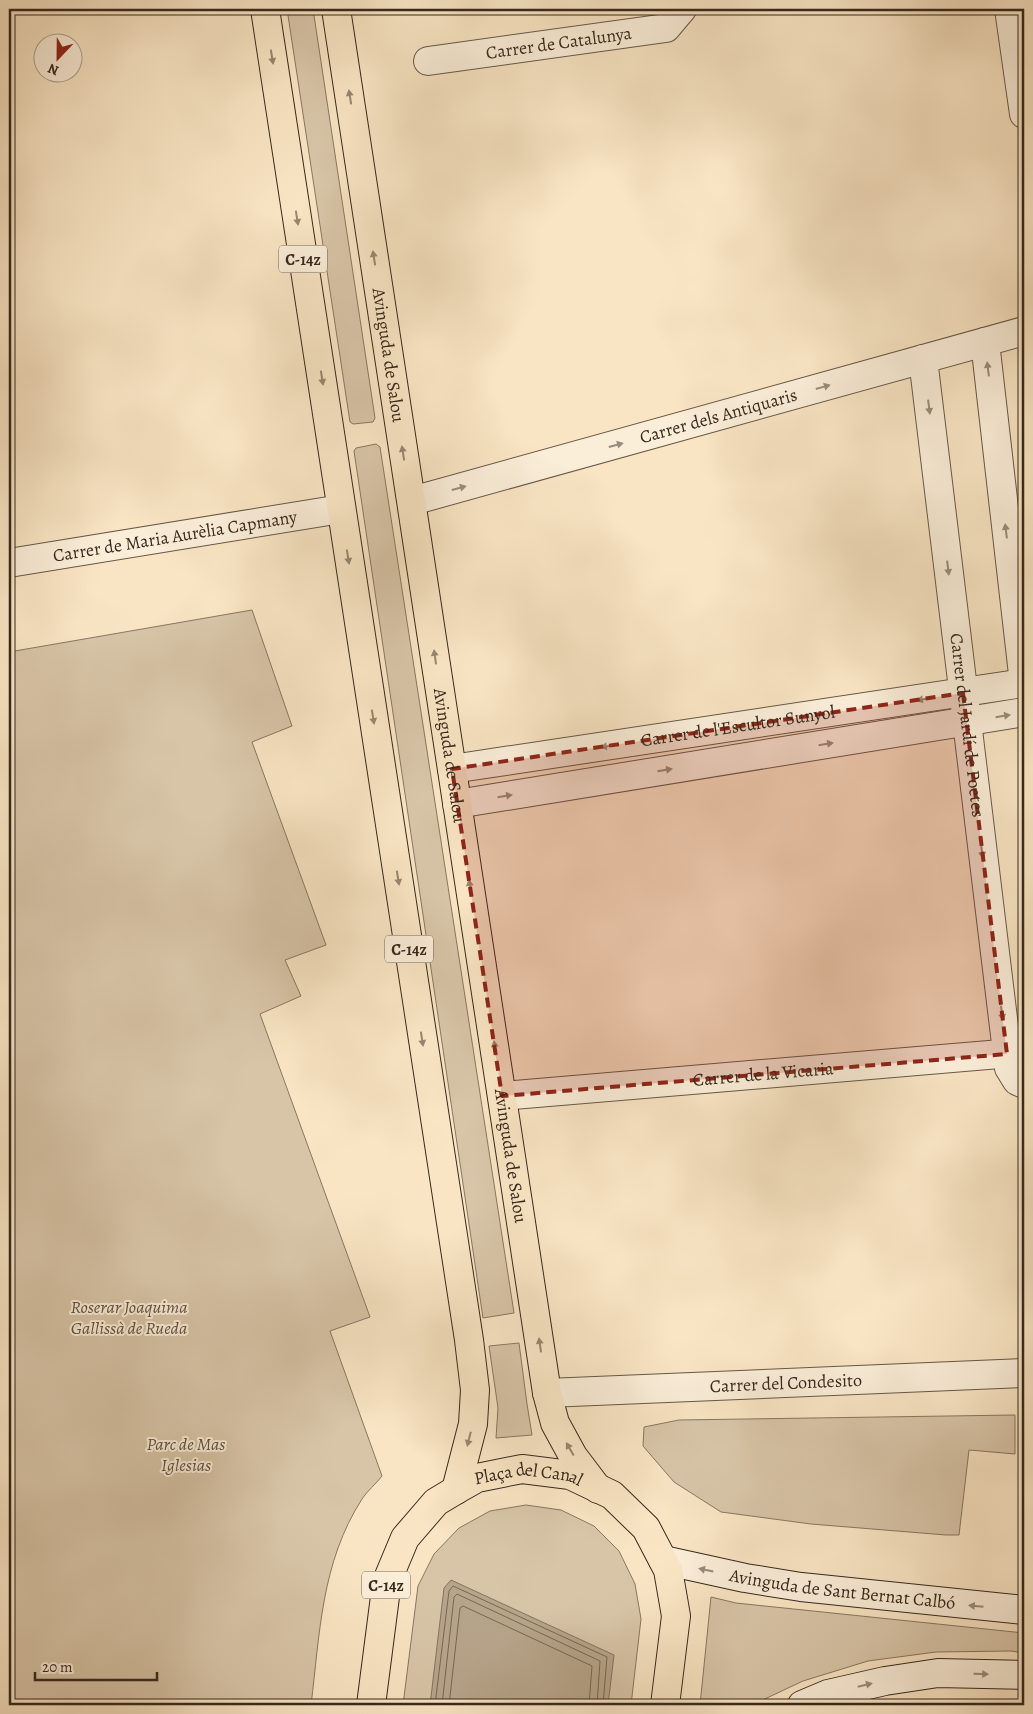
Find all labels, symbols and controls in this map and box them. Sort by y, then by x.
street label: Carrer de Catalunya [484,21,634,65]
north arrow [32,32,82,82]
one-way arrow [269,49,277,65]
text: N [45,59,62,80]
one-way arrow [345,89,353,105]
one-way arrow [293,210,301,226]
road number: C-14z [279,245,327,272]
one-way arrow [369,250,377,266]
street label: Avinguda de Salou [367,285,411,424]
one-way arrow [984,361,992,377]
one-way arrow [318,371,326,387]
street label: Carrer dels Antiquaris [637,383,800,449]
one-way arrow [815,383,830,391]
one-way arrow [925,399,933,415]
one-way arrow [608,441,623,449]
one-way arrow [399,445,407,461]
one-way arrow [452,484,467,492]
street label: Carrer de Maria Aurèlia Capmany [51,504,300,568]
one-way arrow [1002,522,1010,538]
one-way arrow [345,549,353,565]
one-way arrow [944,561,952,577]
street label: Carrer del Jardí de Poetes [944,632,990,819]
one-way arrow [431,649,439,665]
street label: Avinguda de Salou [428,686,472,824]
one-way arrow [916,695,932,703]
street label: Carrer de l'Escultor Sunyol [639,700,837,752]
one-way arrow [370,710,378,726]
one-way arrow [996,711,1012,719]
one-way arrow [818,740,834,748]
one-way arrow [599,742,615,750]
one-way arrow [658,766,674,774]
one-way arrow [497,792,513,800]
one-way arrow [978,844,986,860]
one-way arrow [394,870,402,886]
one-way arrow [465,879,473,895]
road number: C-14z [385,936,433,962]
one-way arrow [998,1005,1006,1021]
one-way arrow [419,1031,427,1047]
one-way arrow [490,1039,498,1055]
street label: Carrer de la Vicaria [692,1056,835,1092]
street label: Avinguda de Salou [489,1086,533,1225]
park label: Roserar Joaquima Gallissà de Rueda [70,1295,188,1340]
one-way arrow [536,1336,544,1352]
street label: Carrer del Condesito [709,1368,862,1398]
one-way arrow [465,1431,473,1446]
park label: Parc de Mas Iglesias [147,1432,225,1477]
one-way arrow [566,1442,574,1457]
street label: Plaça del Canal [472,1457,588,1492]
street label: Avinguda de Sant Bernat Calbó [726,1563,956,1615]
one-way arrow [697,1565,713,1573]
road number: C-14z [362,1572,410,1598]
one-way arrow [967,1602,983,1610]
scale bar [35,1649,158,1681]
text: 20 m [42,1657,73,1677]
one-way arrow [973,1670,989,1678]
one-way arrow [858,1681,874,1689]

